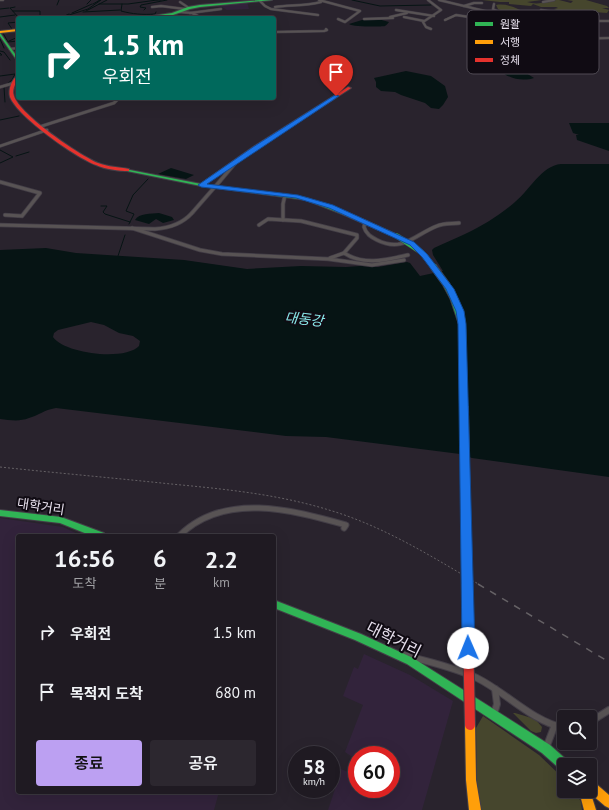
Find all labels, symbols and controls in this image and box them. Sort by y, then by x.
legend [467,10,599,74]
text: 원활 [500,17,520,31]
text: 1.5 km [102,26,184,63]
icon: right [36,32,88,84]
text: 서행 [500,35,520,49]
text: 정체 [500,53,520,67]
pin [319,55,353,96]
icon: arrive [325,61,347,83]
text: 우회전 [102,65,152,88]
water label: 대동강 [284,308,326,330]
street label: 대학거리 [16,494,66,519]
text: 16:56 [54,543,115,574]
text: 6 [153,543,167,574]
text: 2.2 [205,544,238,575]
text: km [213,574,230,591]
text: 도착 [73,575,97,592]
text: 분 [154,575,166,592]
street label: 대학거리 [363,617,425,661]
icon: right [36,621,58,643]
text: 1.5 km [213,623,256,642]
text: 우회전 [70,624,111,643]
position arrow [447,627,489,669]
icon: arrive [36,681,58,703]
text: 680 m [215,683,256,702]
text: 목적지 도착 [70,684,143,703]
map controls [557,710,597,798]
button: search [557,710,597,750]
button: 종료 [36,740,142,786]
button: 공유 [150,740,256,786]
speed limit sign: 60 [348,746,400,798]
text: 58 [303,754,325,780]
button: layers [557,758,597,798]
text: km/h [303,775,325,788]

